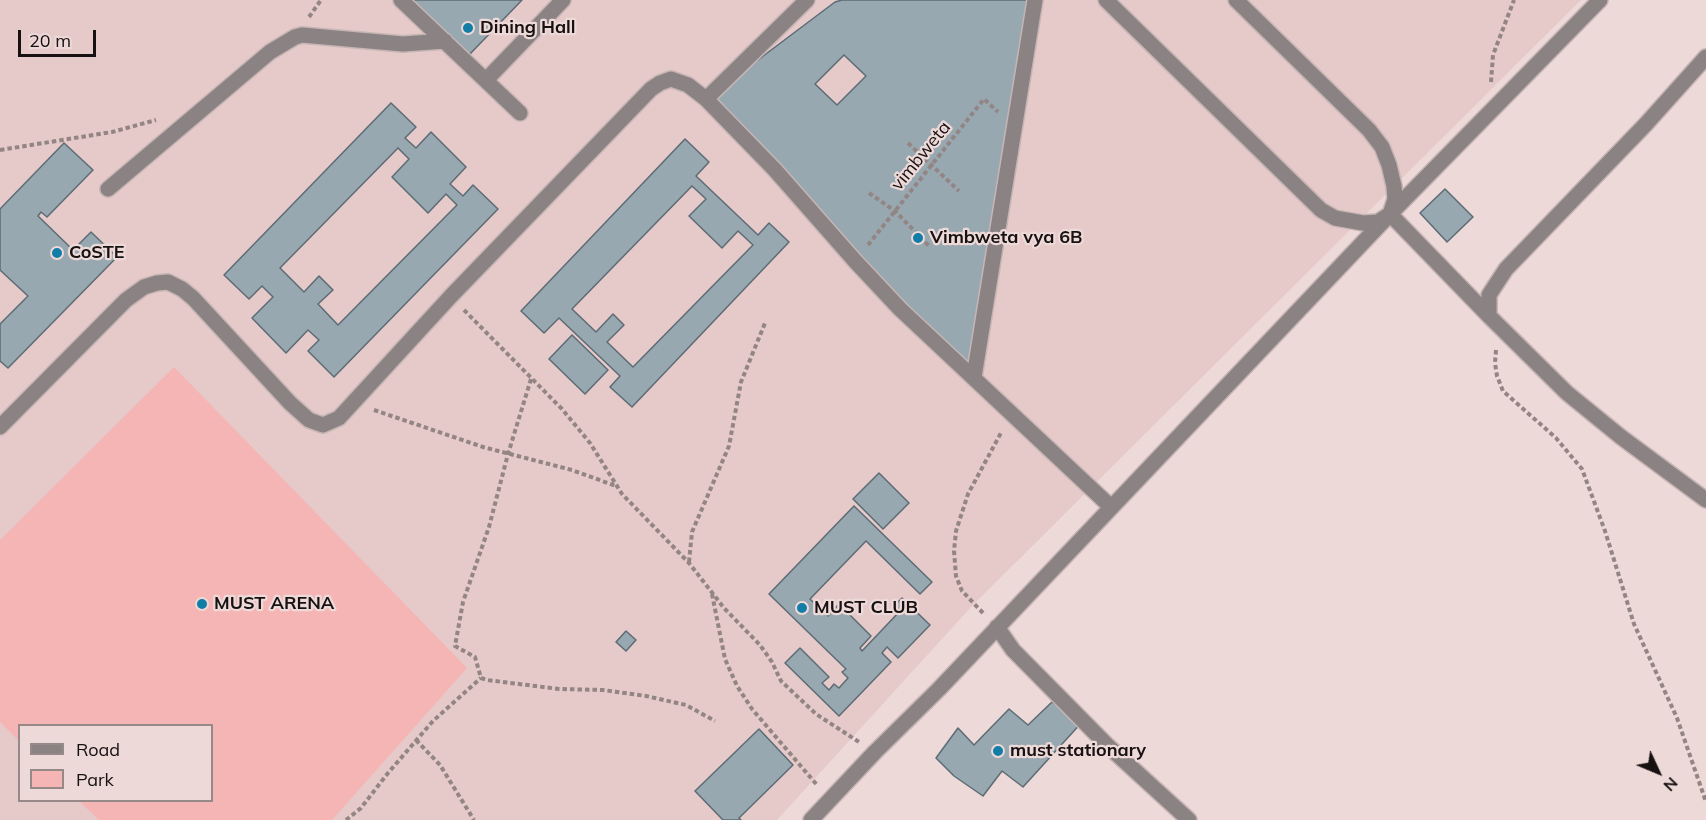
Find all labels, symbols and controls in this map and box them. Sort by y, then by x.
place label: Dining Hall [480,17,575,39]
scale bar [21,18,99,56]
marker: Dining Hall [461,21,475,35]
text: 20 m [29,29,71,52]
street label: vimbweta [887,117,955,195]
place label: Vimbweta vya 6B [930,227,1082,249]
marker: Vimbweta vya 6B [911,231,925,245]
place label: CoSTE [69,242,125,264]
marker: CoSTE [50,246,64,260]
place label: MUST ARENA [214,593,334,615]
marker: MUST ARENA [195,597,209,611]
place label: MUST CLUB [814,597,918,619]
marker: MUST CLUB [795,601,809,615]
legend [18,724,213,802]
text: Road [76,738,120,761]
place label: must stationary [1010,740,1146,762]
north arrow [1628,742,1688,802]
marker: must stationary [991,744,1005,758]
text: Park [76,768,114,791]
text: N [1660,773,1682,796]

